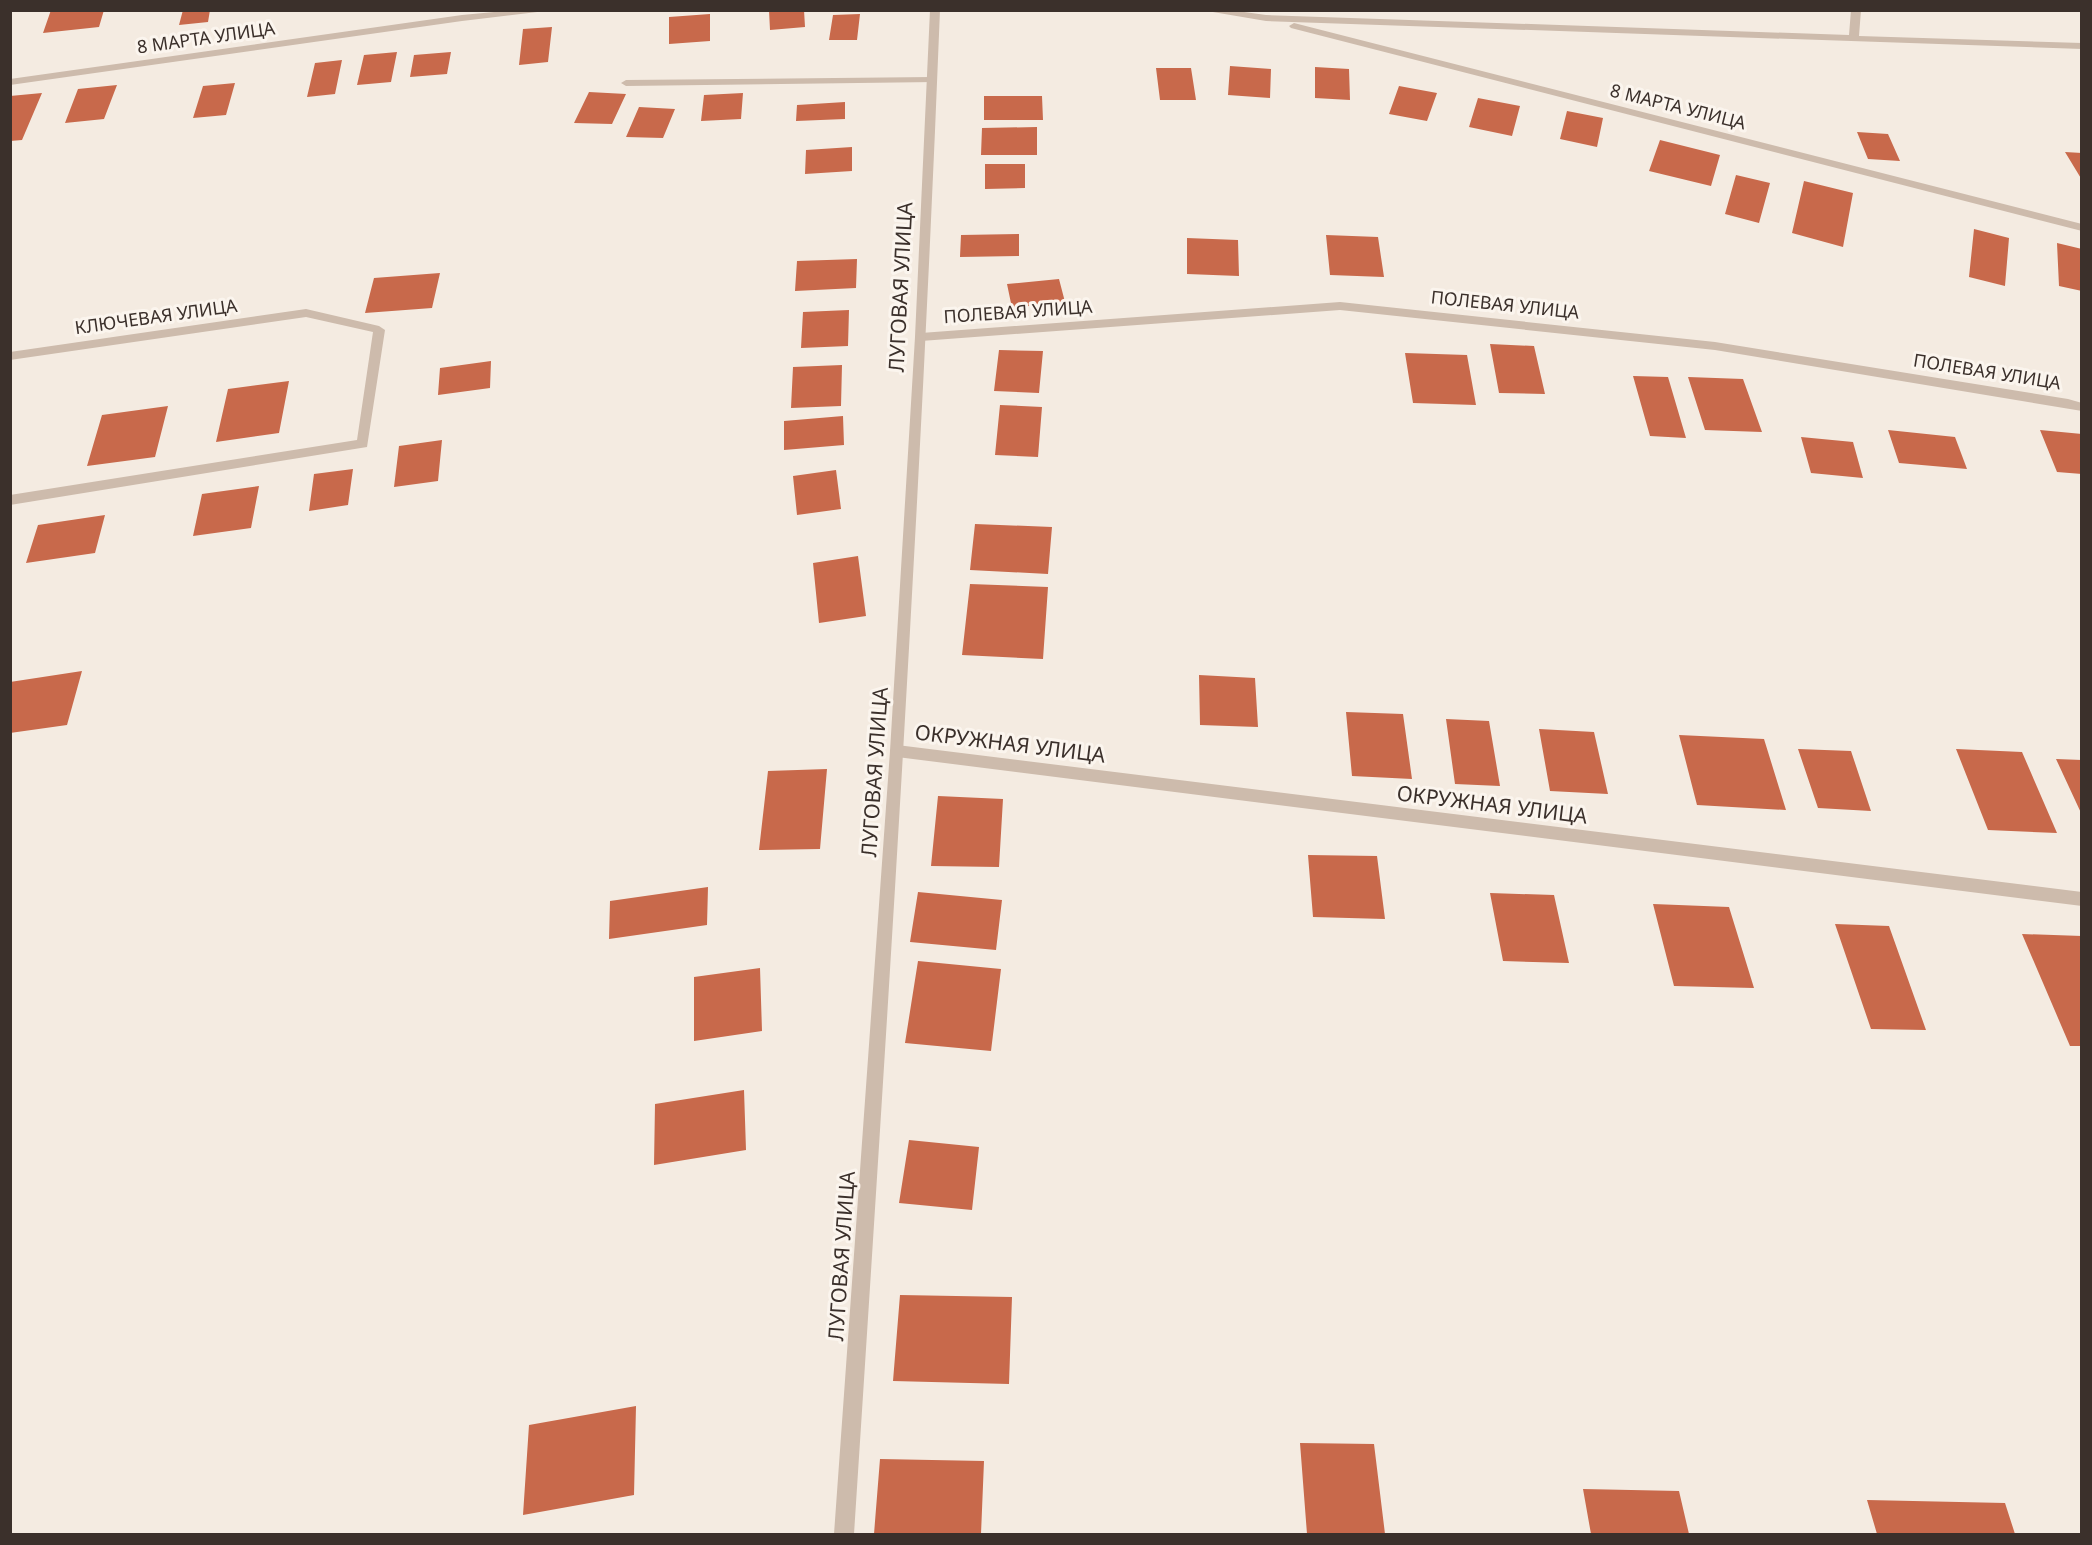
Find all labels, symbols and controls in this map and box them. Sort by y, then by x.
street label: 8 МАРТА УЛИЦА [135,15,277,59]
street label: 8 МАРТА УЛИЦА [1608,78,1749,135]
street label: ЛУГОВАЯ УЛИЦА [882,201,918,373]
street label: ПОЛЕВАЯ УЛИЦА [1430,284,1581,324]
street label: КЛЮЧЕВАЯ УЛИЦА [73,293,239,339]
street label: ПОЛЕВАЯ УЛИЦА [943,294,1094,328]
street label: ПОЛЕВАЯ УЛИЦА [1912,347,2063,395]
street label: ЛУГОВАЯ УЛИЦА [854,685,894,858]
street label: ОКРУЖНАЯ УЛИЦА [913,717,1108,769]
street label: ОКРУЖНАЯ УЛИЦА [1395,778,1590,830]
street label: ЛУГОВАЯ УЛИЦА [821,1169,861,1342]

